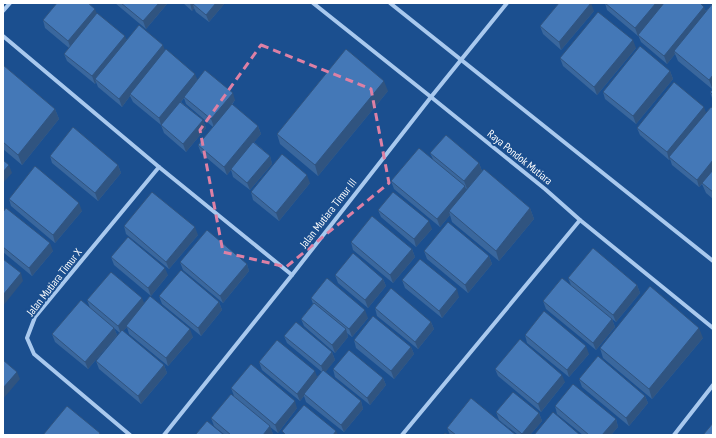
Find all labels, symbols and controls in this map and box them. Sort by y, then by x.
street label: Raya Pondok Mutiara [485,127,555,187]
street label: Jalan Mutiara Timur III [296,175,360,251]
street label: Jalan Mutiara Timur X [23,245,85,319]

